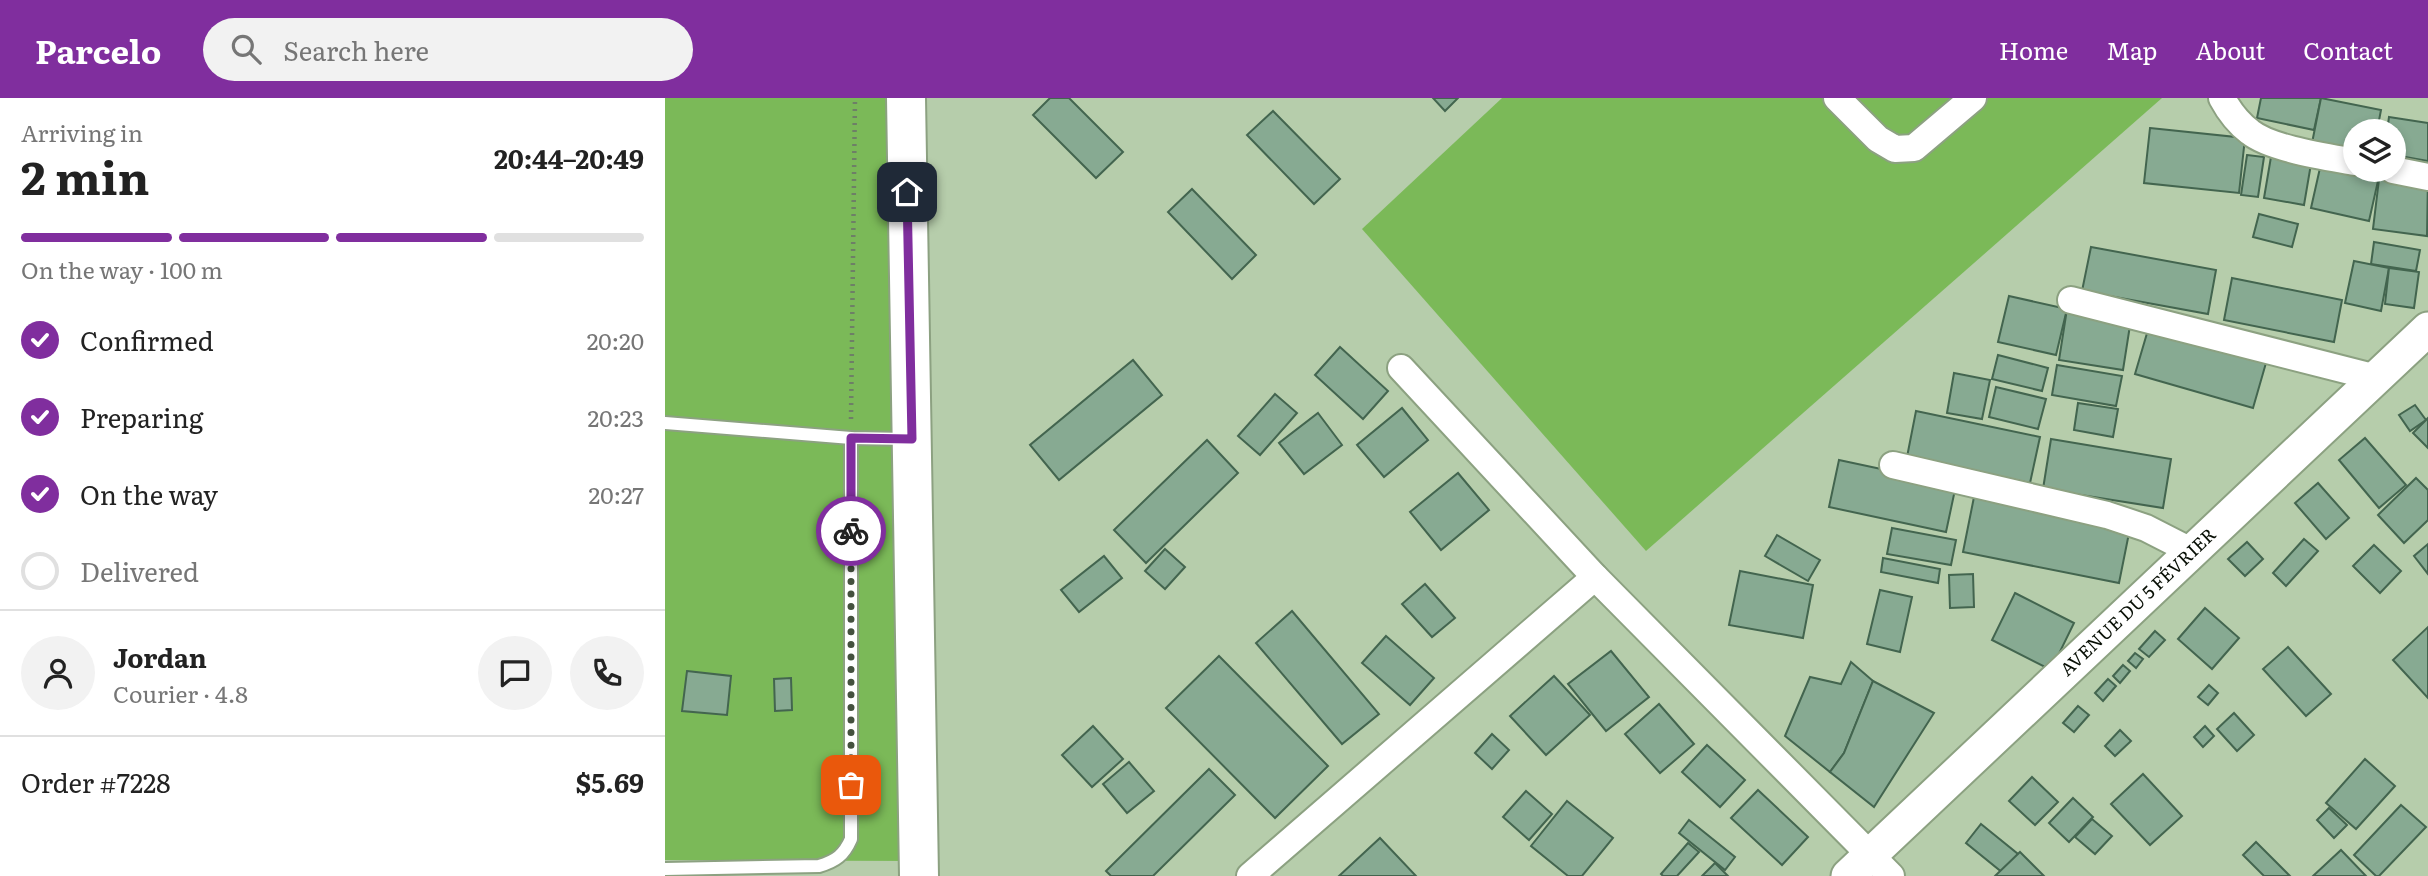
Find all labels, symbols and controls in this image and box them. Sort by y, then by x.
search box [203,18,693,81]
text: Parcelo [35,25,161,74]
icon: search [227,30,265,68]
text: Search here [283,30,429,69]
text: Home [1999,32,2068,67]
text: Map [2106,32,2157,67]
text: About [2195,32,2265,67]
text: Contact [2303,32,2393,67]
text: Arriving in [21,115,143,149]
map controls [2343,119,2406,182]
button: layers [2343,119,2406,182]
text: 20:44–20:49 [494,138,644,177]
text: 2 min [21,141,150,209]
pin [877,162,937,222]
icon: home [888,173,926,211]
text: On the way · 100 m [21,252,223,286]
text: Confirmed [80,320,214,359]
icon: check [21,321,59,359]
text: 20:20 [587,323,644,357]
text: Preparing [80,397,203,436]
icon: check [21,398,59,436]
text: 20:23 [587,400,644,434]
text: On the way [80,474,218,513]
icon: check [21,475,59,513]
text: 20:27 [589,477,644,511]
courier [816,496,886,566]
icon: bike [832,512,870,550]
street label: AVENUE DU 5 FÉVRIER [2053,521,2221,682]
text: Delivered [80,551,199,590]
button: person [21,636,95,710]
button: chat [478,636,552,710]
button: phone [570,636,644,710]
text: Jordan [113,637,207,676]
text: Courier · 4.8 [113,676,248,710]
pin [821,755,881,815]
text: Order #7228 [21,762,171,801]
text: $5.69 [576,762,644,801]
icon: bag [832,766,870,804]

